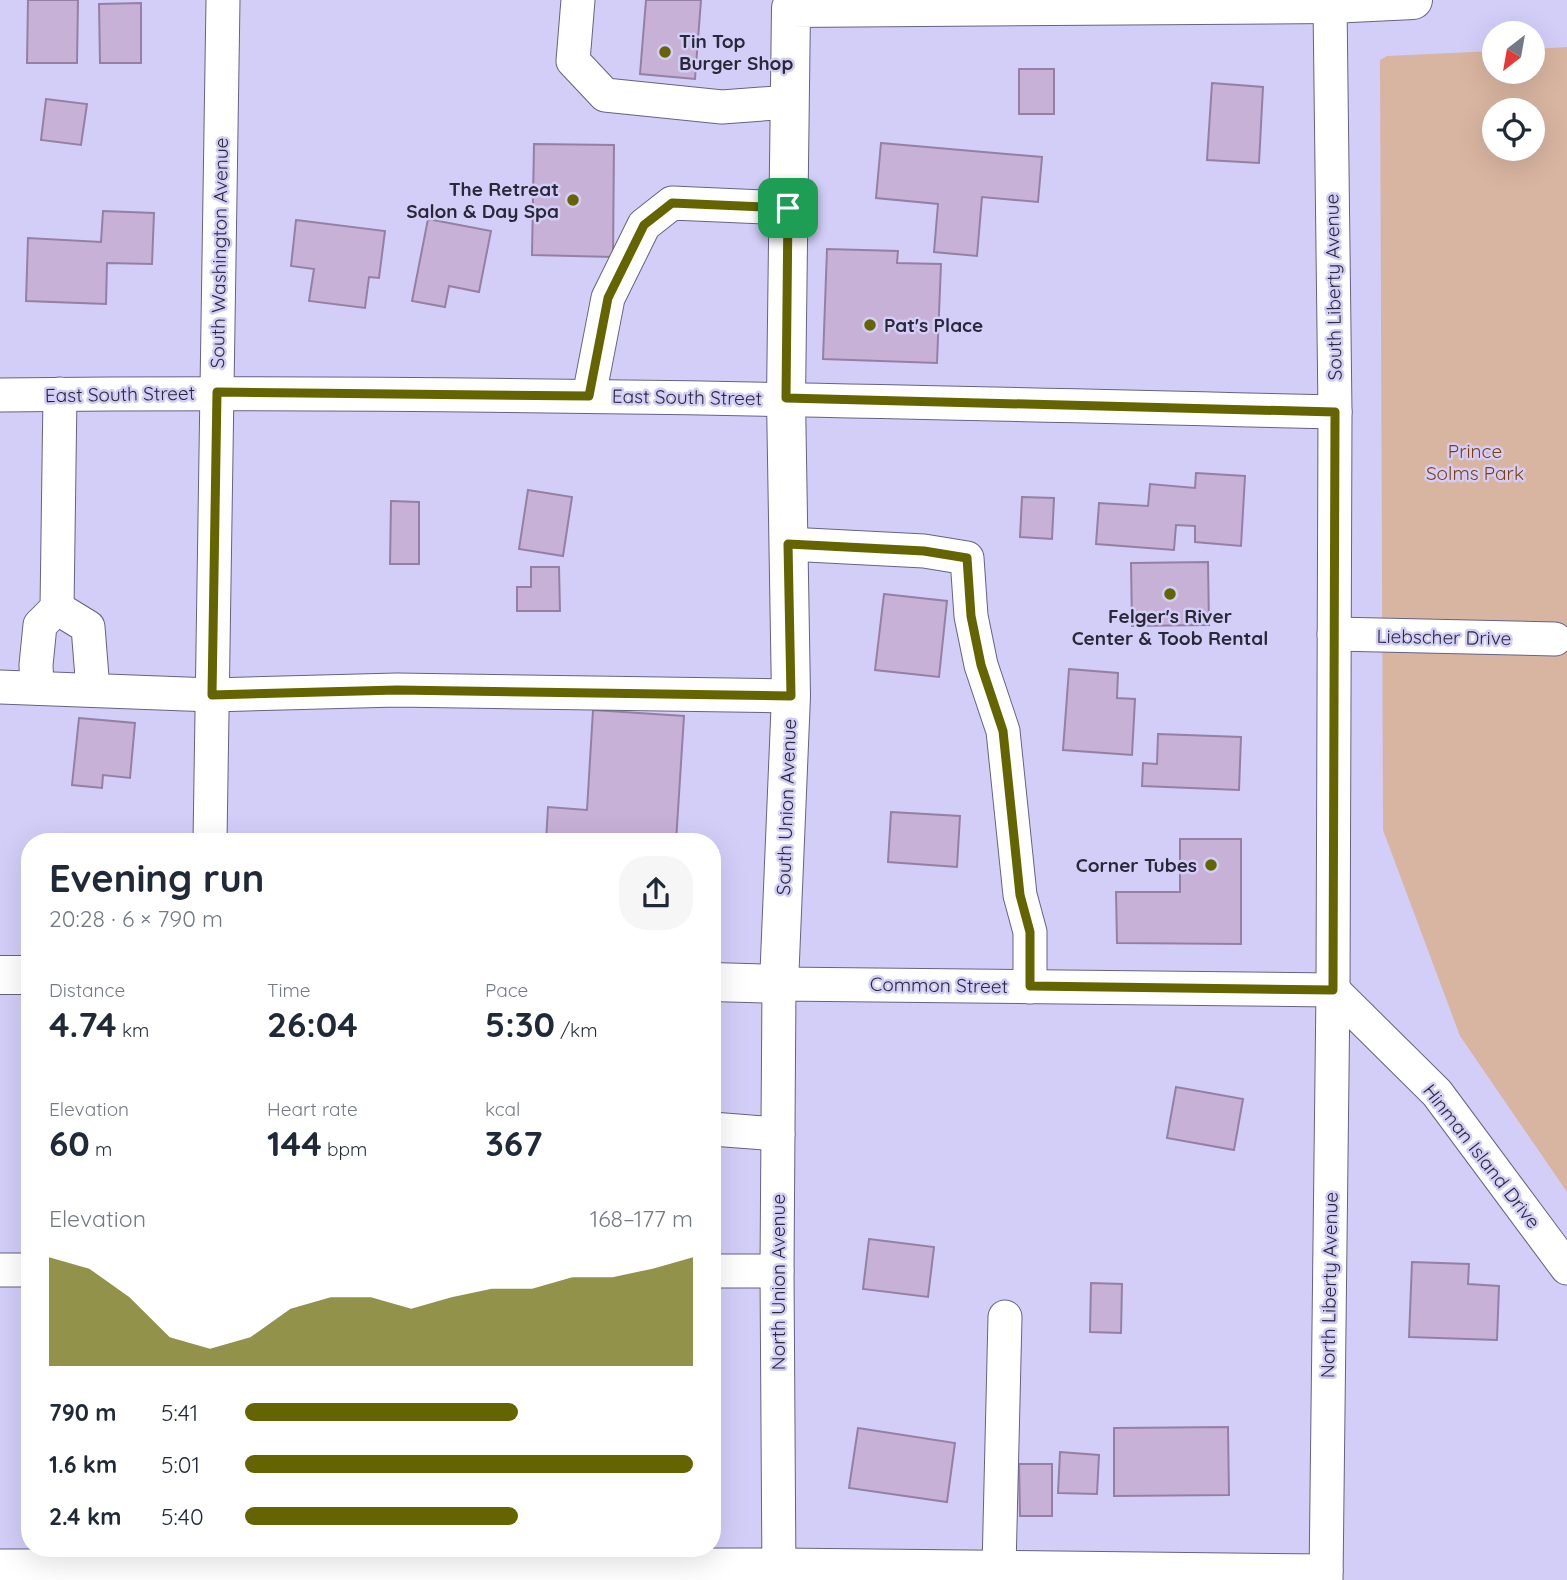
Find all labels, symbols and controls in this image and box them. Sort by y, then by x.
north arrow [1482,21,1545,84]
map controls [1482,21,1545,161]
place label: Tin Top Burger Shop [679,29,793,75]
marker: Tin Top Burger Shop [657,44,673,60]
button: locate [1482,98,1545,161]
street label: South Washington Avenue [205,137,233,369]
place label: The Retreat Salon & Day Spa [406,177,559,223]
pin [758,178,818,238]
icon: arrive [769,189,807,227]
marker: The Retreat Salon & Day Spa [565,192,581,208]
street label: South Liberty Avenue [1319,194,1347,380]
place label: Pat's Place [884,313,983,337]
marker: Pat's Place [862,317,878,333]
street label: East South Street [45,381,195,407]
street label: East South Street [612,384,762,410]
park label: Prince Solms Park [1426,439,1524,485]
marker: Felger's River Center & Toob Rental [1162,586,1178,602]
place label: Felger's River Center & Toob Rental [1072,604,1268,650]
street label: Liebscher Drive [1376,624,1512,650]
street label: South Union Avenue [771,718,801,896]
place label: Corner Tubes [1076,853,1197,877]
text: Evening run [49,854,264,902]
button: share [619,856,693,930]
marker: Corner Tubes [1203,857,1219,873]
text: 20:28 · 6 × 790 m [49,904,223,933]
street label: Common Street [870,972,1008,998]
text: Distance [49,978,125,1002]
text: Time [267,978,311,1002]
text: Pace [485,978,528,1002]
text: 4.74 [49,1002,117,1046]
text: 26:04 [267,1002,358,1046]
text: 5:30 [485,1002,555,1046]
text: km [117,1018,149,1042]
text: /km [555,1018,598,1042]
street label: Hinman Island Drive [1418,1079,1546,1233]
text: Elevation [49,1097,129,1121]
text: Heart rate [267,1097,358,1121]
text: kcal [485,1097,520,1121]
text: 60 [49,1121,90,1165]
text: 144 [267,1121,322,1165]
text: 367 [485,1121,542,1165]
text: m [90,1137,112,1161]
text: bpm [322,1137,367,1161]
street label: North Liberty Avenue [1315,1192,1343,1378]
street label: North Union Avenue [766,1194,790,1370]
text: Elevation [49,1204,146,1233]
text: 168–177 m [590,1204,693,1233]
text: 790 m [49,1398,116,1427]
text: 5:41 [161,1398,198,1427]
text: 1.6 km [49,1450,117,1479]
text: 5:01 [161,1450,200,1479]
text: 2.4 km [49,1502,121,1531]
text: 5:40 [161,1502,204,1531]

